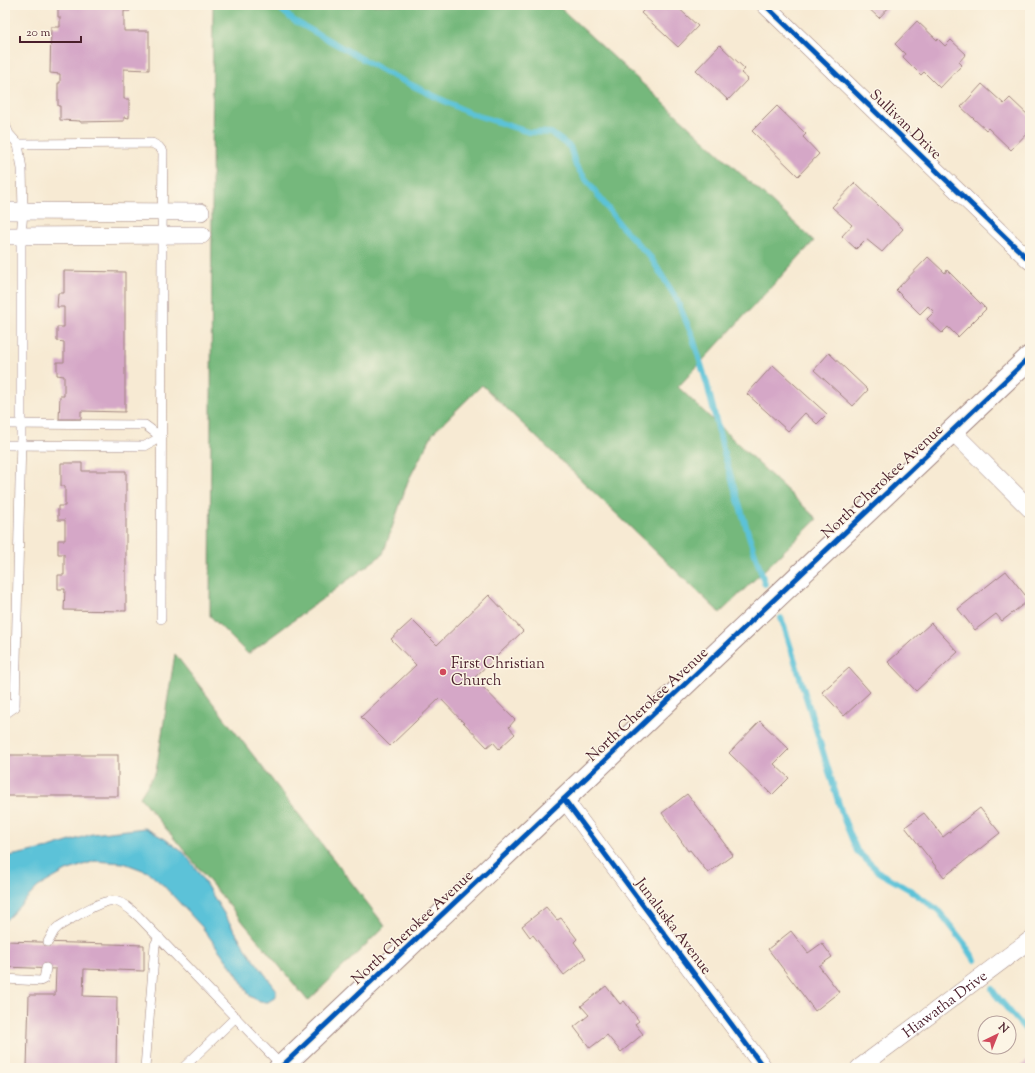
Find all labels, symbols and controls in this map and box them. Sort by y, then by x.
scale bar [20,18,81,44]
text: 20 m [26,24,51,42]
street label: Sullivan Drive [864,85,946,165]
street label: North Cherokee Avenue [818,420,948,544]
street label: North Cherokee Avenue [583,643,713,767]
place label: First Christian Church [451,654,545,692]
marker: First Christian Church [438,667,448,677]
street label: North Cherokee Avenue [348,866,478,990]
street label: Junaluska Avenue [629,874,716,979]
street label: Hiawatha Drive [899,966,992,1044]
north arrow [977,1015,1017,1055]
text: N [994,1019,1012,1037]

